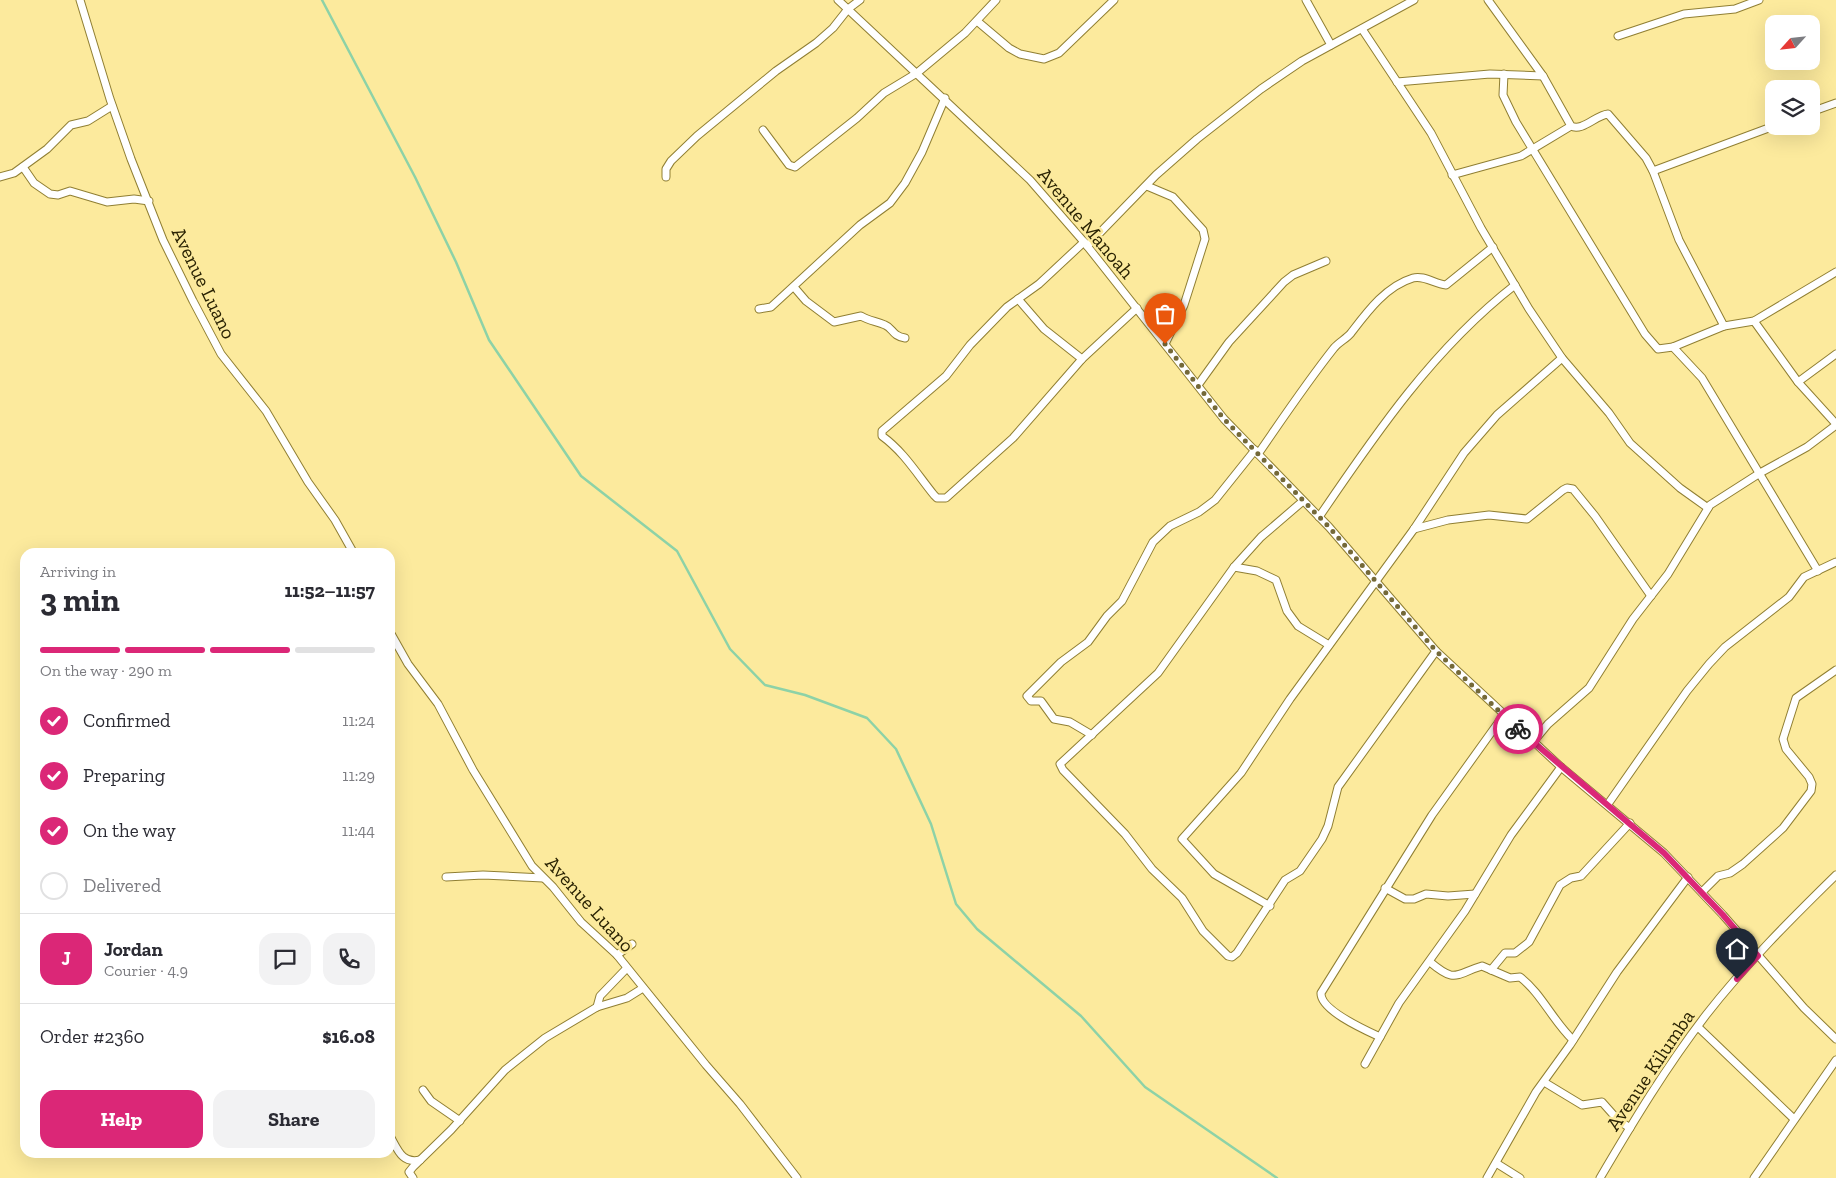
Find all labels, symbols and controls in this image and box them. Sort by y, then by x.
north arrow [1765,15,1820,70]
map controls [1765,15,1820,135]
button: layers [1765,80,1820,135]
street label: Avenue Manoah [1033,163,1140,284]
street label: Avenue Luano [167,223,241,343]
pin [1144,293,1186,344]
icon: bag [1151,300,1179,328]
text: Arriving in [40,562,116,581]
text: 11:52–11:57 [284,579,375,602]
text: 3 min [40,581,120,619]
text: On the way · 290 m [40,661,172,680]
courier [1493,704,1543,754]
icon: check [40,707,68,735]
text: Confirmed [83,709,170,732]
text: 11:24 [342,711,375,730]
icon: bike [1504,715,1532,743]
icon: check [40,762,68,790]
text: Preparing [83,764,165,787]
text: 11:29 [342,766,375,785]
icon: check [40,817,68,845]
text: On the way [83,819,176,842]
text: 11:44 [342,821,375,840]
street label: Avenue Luano [541,851,639,957]
text: Delivered [83,874,161,897]
pin [1716,928,1758,979]
button: chat [259,933,311,985]
button: phone [323,933,375,985]
icon: home [1723,935,1751,963]
text: Jordan [104,938,163,961]
text: J [61,947,71,970]
text: Courier · 4.9 [104,961,188,980]
street label: Avenue Kilumba [1601,1005,1699,1135]
text: Order #2360 [40,1025,145,1048]
text: $16.08 [322,1025,375,1048]
button: Help [40,1090,203,1148]
button: Share [213,1090,375,1148]

